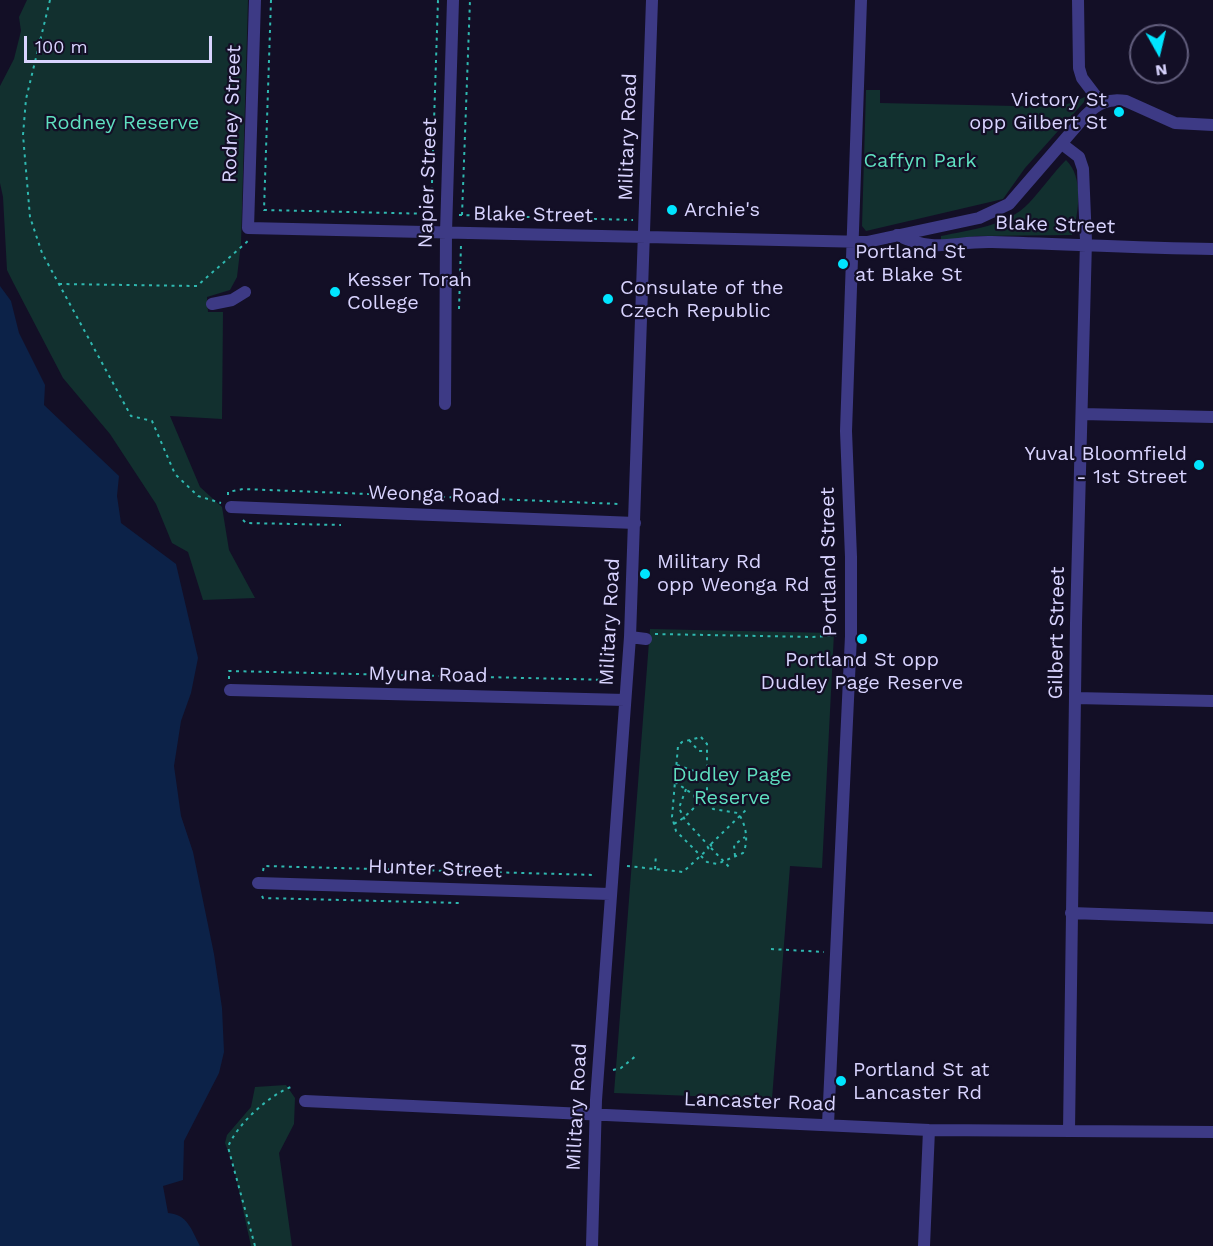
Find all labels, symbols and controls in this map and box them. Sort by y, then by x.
scale bar [27,24,214,62]
north arrow [1129,24,1189,84]
text: 100 m [35,36,88,57]
street label: Rodney Street [218,44,246,184]
text: N [1154,60,1168,81]
street label: Military Road [614,73,642,201]
place label: Victory St opp Gilbert St [969,88,1107,135]
marker: Victory St opp Gilbert St [1112,105,1126,119]
park label: Rodney Reserve [45,111,199,135]
street label: Napier Street [414,117,442,249]
park label: Caffyn Park [863,149,977,173]
place label: Archie's [684,198,760,222]
street label: Blake Street [473,202,593,228]
marker: Archie's [665,203,679,217]
street label: Blake Street [995,211,1115,239]
place label: Portland St at Blake St [855,240,965,287]
marker: Portland St at Blake St [836,257,850,271]
place label: Kesser Torah College [347,268,472,315]
place label: Consulate of the Czech Republic [620,276,784,323]
marker: Kesser Torah College [328,285,342,299]
marker: Consulate of the Czech Republic [601,292,615,306]
place label: Yuval Bloomfield - 1st Street [1024,442,1187,489]
marker: Yuval Bloomfield - 1st Street [1192,458,1206,472]
street label: Weonga Road [368,481,500,509]
street label: Portland Street [816,487,842,637]
place label: Military Rd opp Weonga Rd [657,550,810,597]
street label: Military Road [595,558,625,686]
street label: Gilbert Street [1044,566,1070,700]
marker: Military Rd opp Weonga Rd [638,567,652,581]
marker: Portland St opp Dudley Page Reserve [855,632,869,646]
place label: Portland St opp Dudley Page Reserve [761,648,963,695]
street label: Myuna Road [368,662,488,688]
park label: Dudley Page Reserve [672,763,792,810]
street label: Hunter Street [368,855,502,883]
street label: Military Road [562,1043,592,1171]
place label: Portland St at Lancaster Rd [853,1058,989,1105]
marker: Portland St at Lancaster Rd [834,1074,848,1088]
street label: Lancaster Road [683,1087,837,1117]

